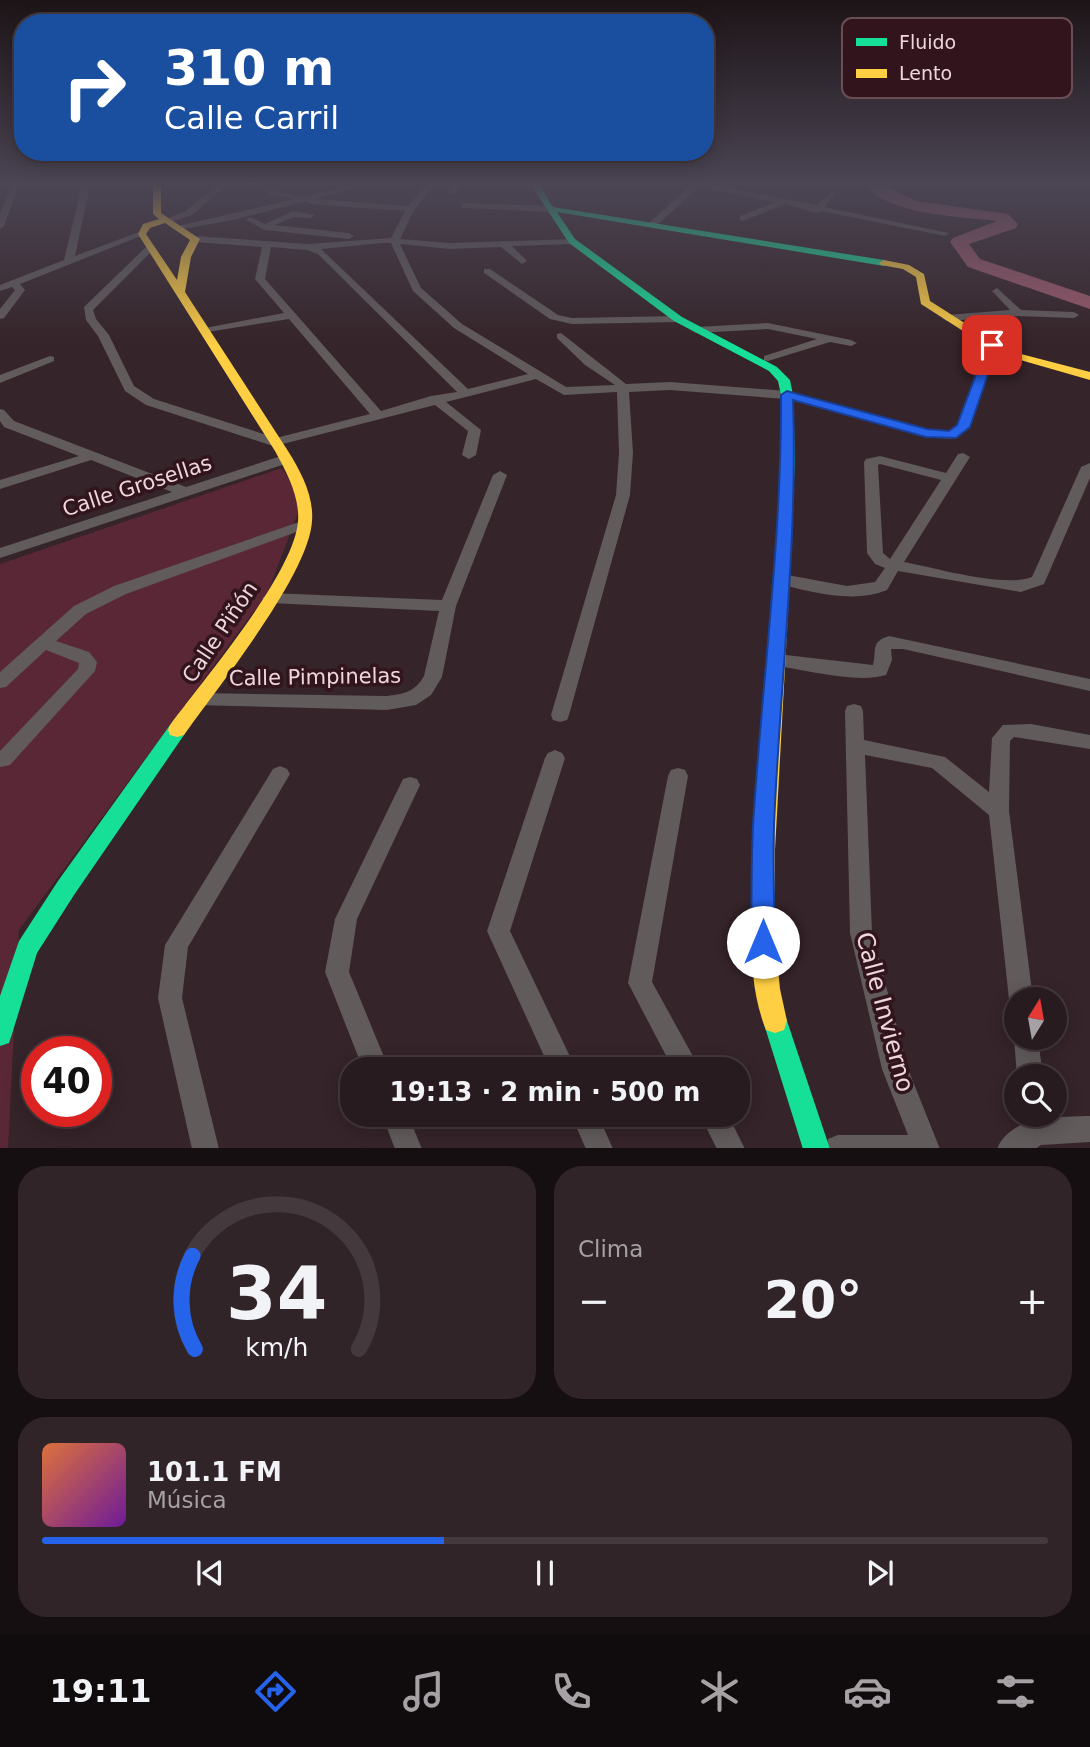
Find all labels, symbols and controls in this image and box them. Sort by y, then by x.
legend [842,18,1072,98]
text: Fluido [899,31,956,53]
text: 310 m [164,40,334,97]
icon: right [49,42,140,133]
text: Lento [899,62,952,84]
text: Calle Carril [164,99,339,137]
pin [962,315,1022,375]
icon: arrive [973,326,1011,364]
street label: Calle Grosellas [59,451,215,521]
street label: Calle Piñón [178,577,262,687]
street label: Calle Pimpinelas [229,663,401,691]
position arrow [726,905,800,979]
street label: Calle Invierno [850,929,920,1095]
north arrow [1004,987,1068,1050]
map controls [1004,987,1067,1127]
speed limit sign: 40 [21,1036,112,1127]
button: search [1004,1064,1067,1127]
text: 19:13 · 2 min · 500 m [390,1077,700,1107]
text: Clima [578,1236,643,1262]
text: 34 [226,1251,328,1336]
text: 20° [764,1270,862,1330]
text: − [578,1279,610,1323]
text: + [1016,1279,1048,1323]
text: km/h [245,1332,309,1361]
text: 101.1 FM [147,1457,282,1487]
text: Música [147,1487,227,1513]
icon: previous [191,1554,229,1592]
icon: pause [526,1554,564,1592]
icon: next [861,1554,899,1592]
icon: directions [251,1667,300,1716]
icon: music [399,1667,448,1716]
icon: phone [547,1667,596,1716]
icon: climate [695,1667,744,1716]
icon: car [843,1667,892,1716]
icon: filters [991,1667,1040,1716]
text: 19:11 [50,1672,151,1710]

